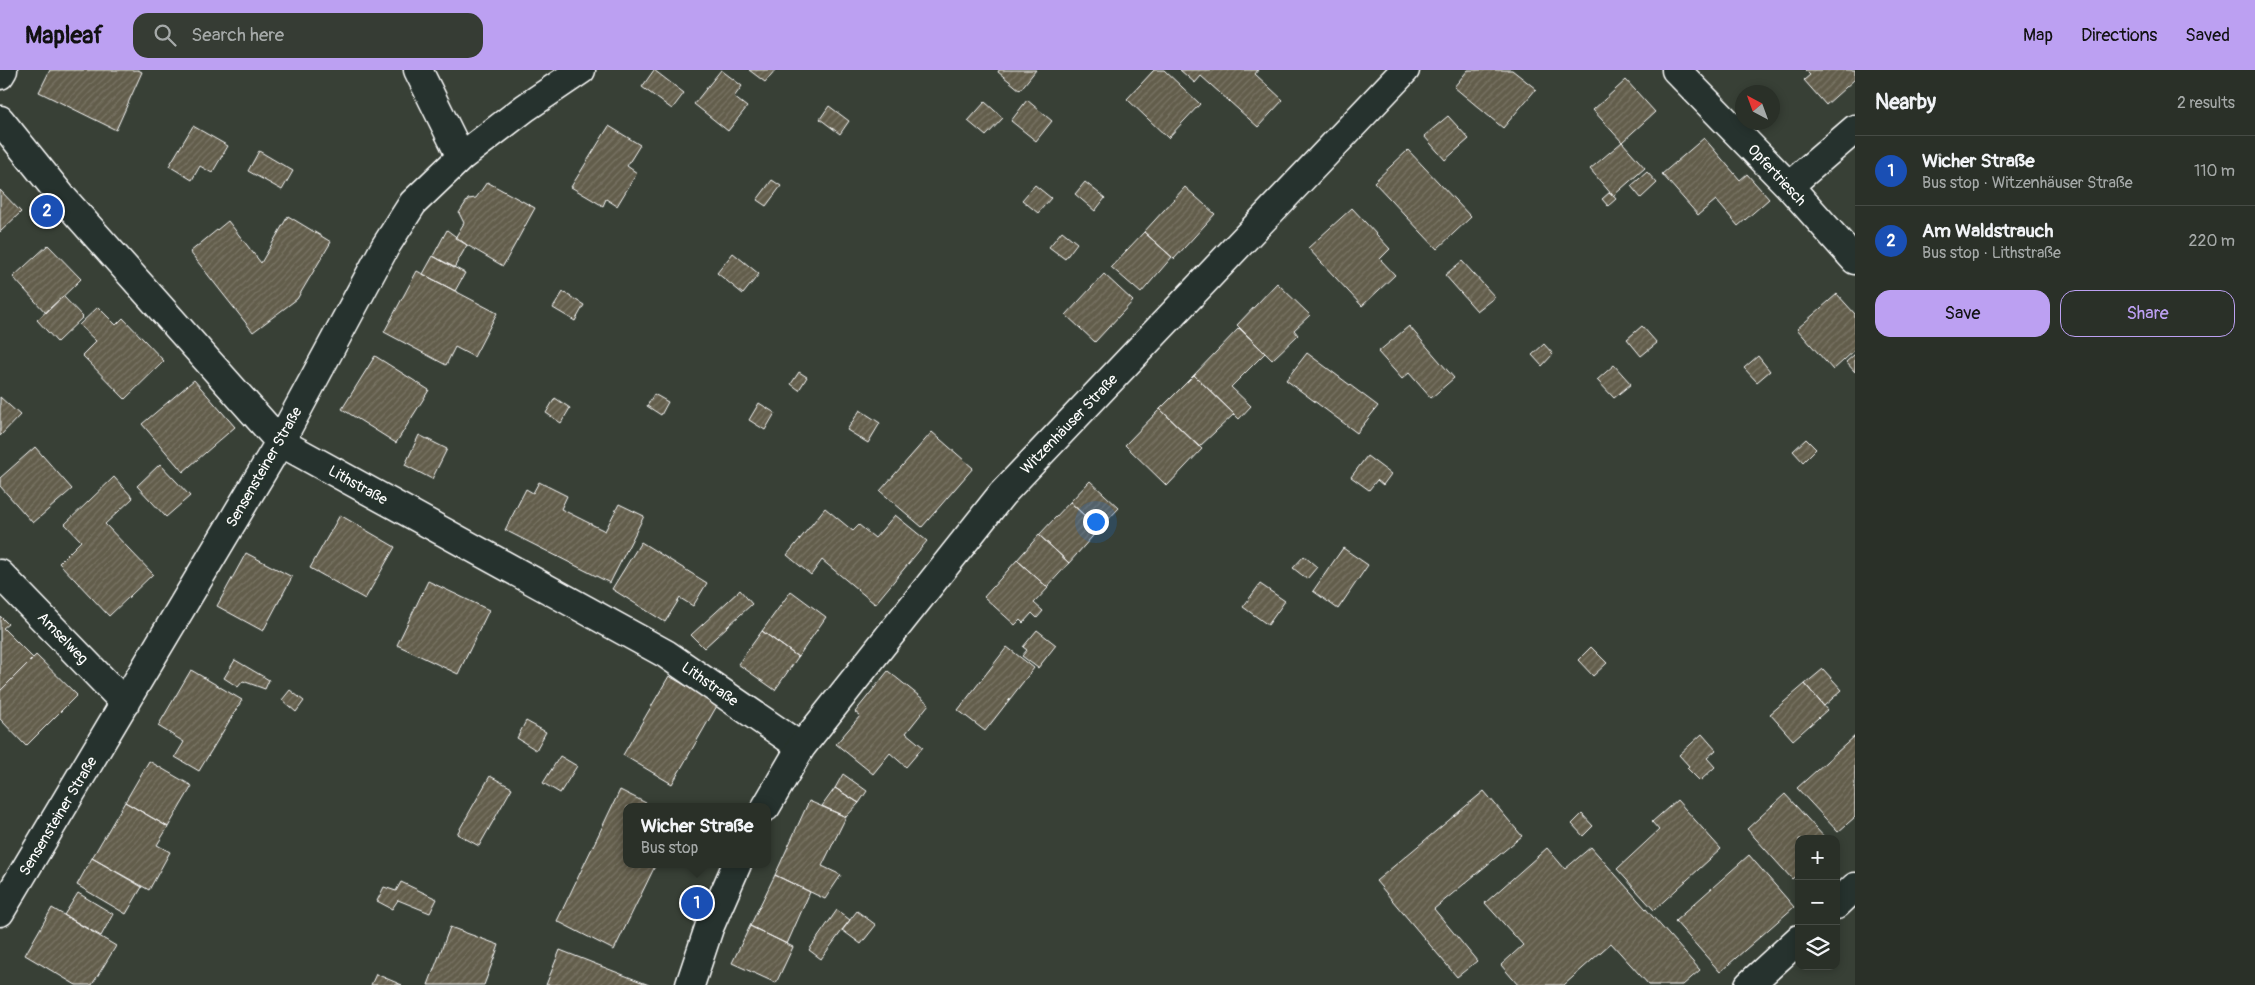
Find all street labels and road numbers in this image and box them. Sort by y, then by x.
street label: Opfertriesch [1743,141,1810,210]
street label: Witzenhäuser Straße [1017,370,1122,478]
street label: Sensensteiner Straße [222,403,307,531]
street label: Lithstraße [325,461,391,510]
street label: Amselweg [33,608,92,668]
street label: Lithstraße [678,658,742,711]
street label: Sensensteiner Straße [15,753,102,879]

